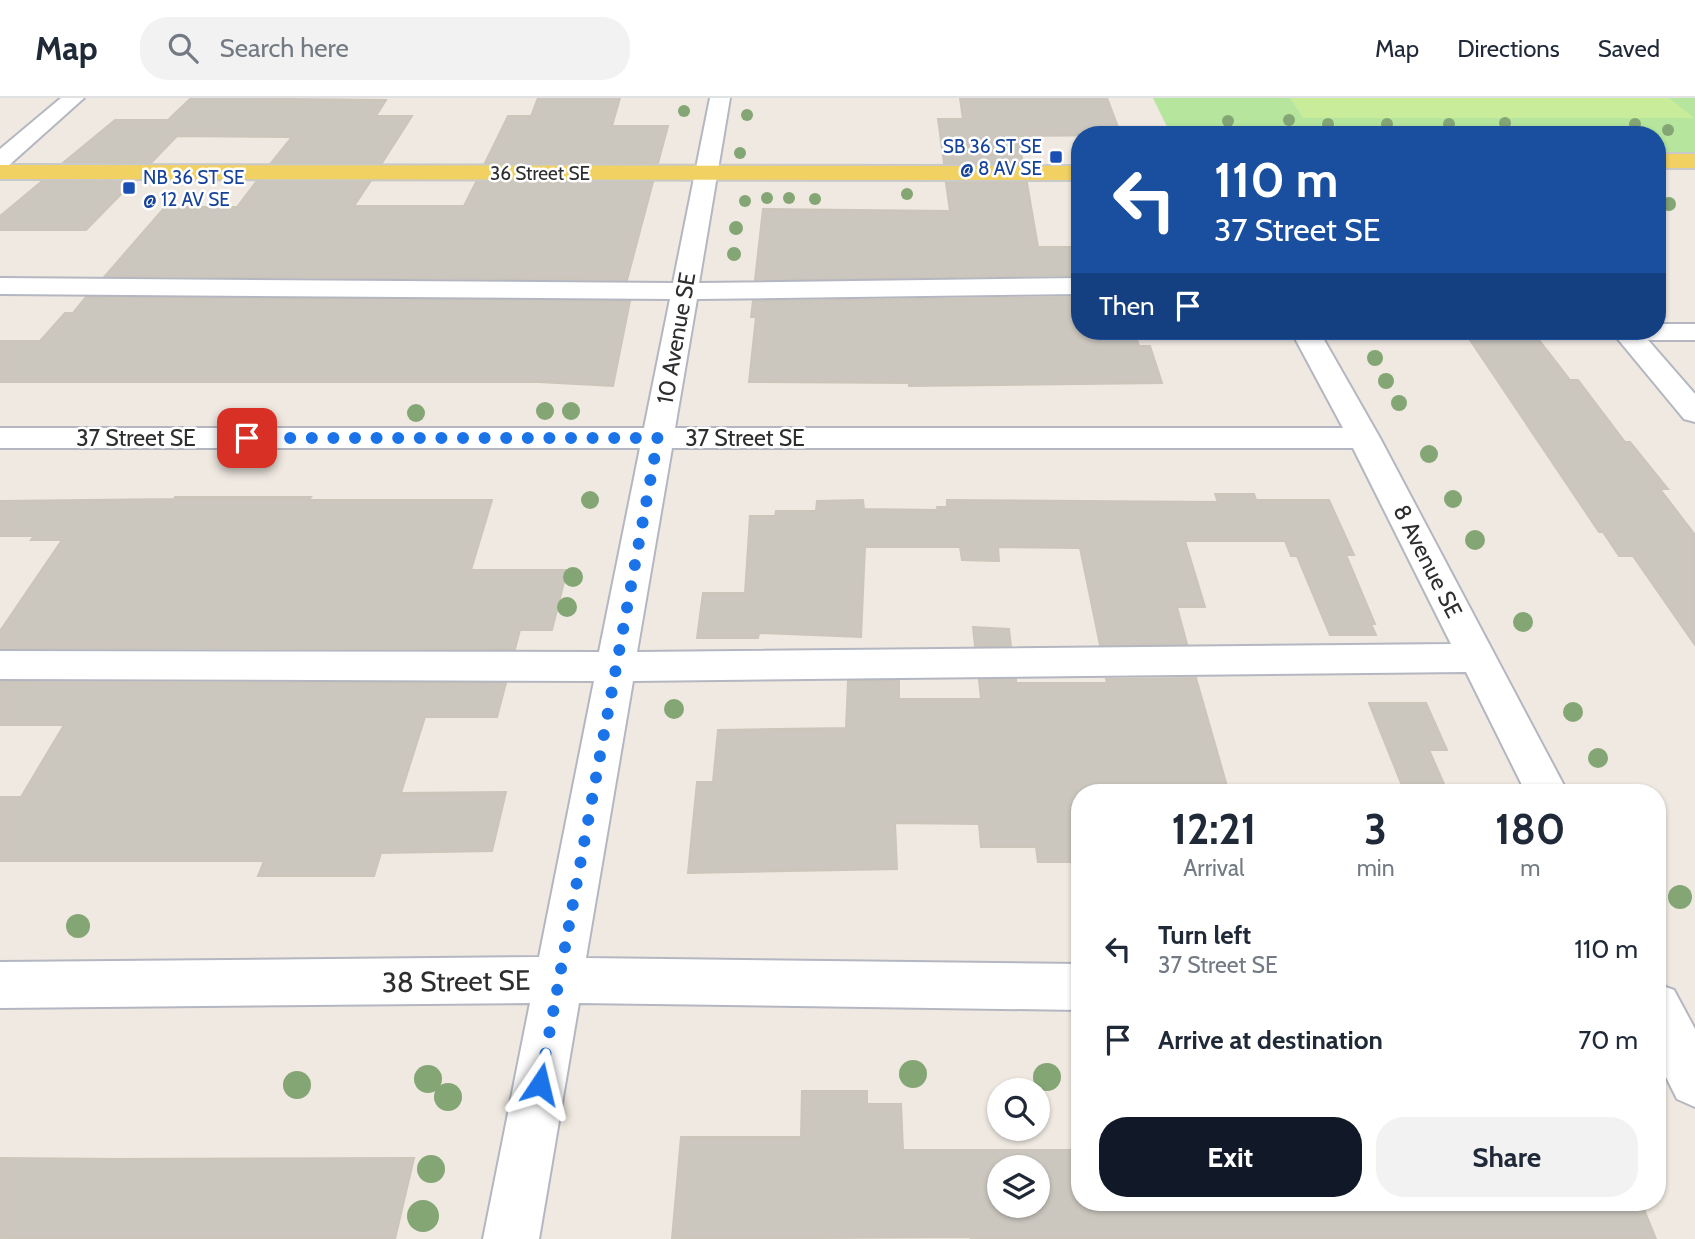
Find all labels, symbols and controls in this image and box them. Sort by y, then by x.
search box [140,17,630,80]
text: Map [35,28,98,68]
icon: search [164,29,202,67]
text: Search here [220,32,349,64]
text: Map [1375,34,1419,63]
text: Directions [1457,34,1560,63]
text: Saved [1598,34,1660,63]
place label: SB 36 ST SE @ 8 AV SE [943,135,1042,180]
marker: SB 36 ST SE @ 8 AV SE [1048,149,1064,165]
text: 110 m [1214,150,1338,209]
icon: left [1099,154,1190,245]
street label: 36 Street SE [490,162,590,185]
place label: NB 36 ST SE @ 12 AV SE [143,166,244,211]
marker: NB 36 ST SE @ 12 AV SE [121,180,137,196]
text: 37 Street SE [1214,210,1380,249]
street label: 10 Avenue SE [651,270,701,406]
icon: arrive [1169,287,1207,325]
text: Then [1099,290,1155,322]
pin [217,408,277,468]
icon: arrive [228,419,266,457]
street label: 37 Street SE [76,424,196,452]
street label: 37 Street SE [685,424,805,452]
street label: 8 Avenue SE [1388,500,1468,622]
text: 12:21 [1171,803,1256,855]
text: 3 [1364,803,1387,855]
text: 180 [1495,803,1566,855]
text: Arrival [1183,854,1244,882]
text: min [1357,854,1395,882]
text: m [1520,854,1540,882]
text: Turn left [1158,919,1251,951]
icon: left [1099,930,1137,968]
text: 110 m [1574,933,1638,965]
text: 37 Street SE [1158,951,1278,979]
street label: 38 Street SE [381,963,531,999]
icon: arrive [1099,1021,1137,1059]
text: Arrive at destination [1158,1024,1383,1056]
text: 70 m [1578,1024,1638,1056]
position arrow [503,1047,577,1121]
map controls [987,1078,1050,1218]
button: search [987,1078,1050,1141]
button: Exit [1099,1117,1362,1197]
button: Share [1376,1117,1638,1197]
button: layers [987,1155,1050,1218]

